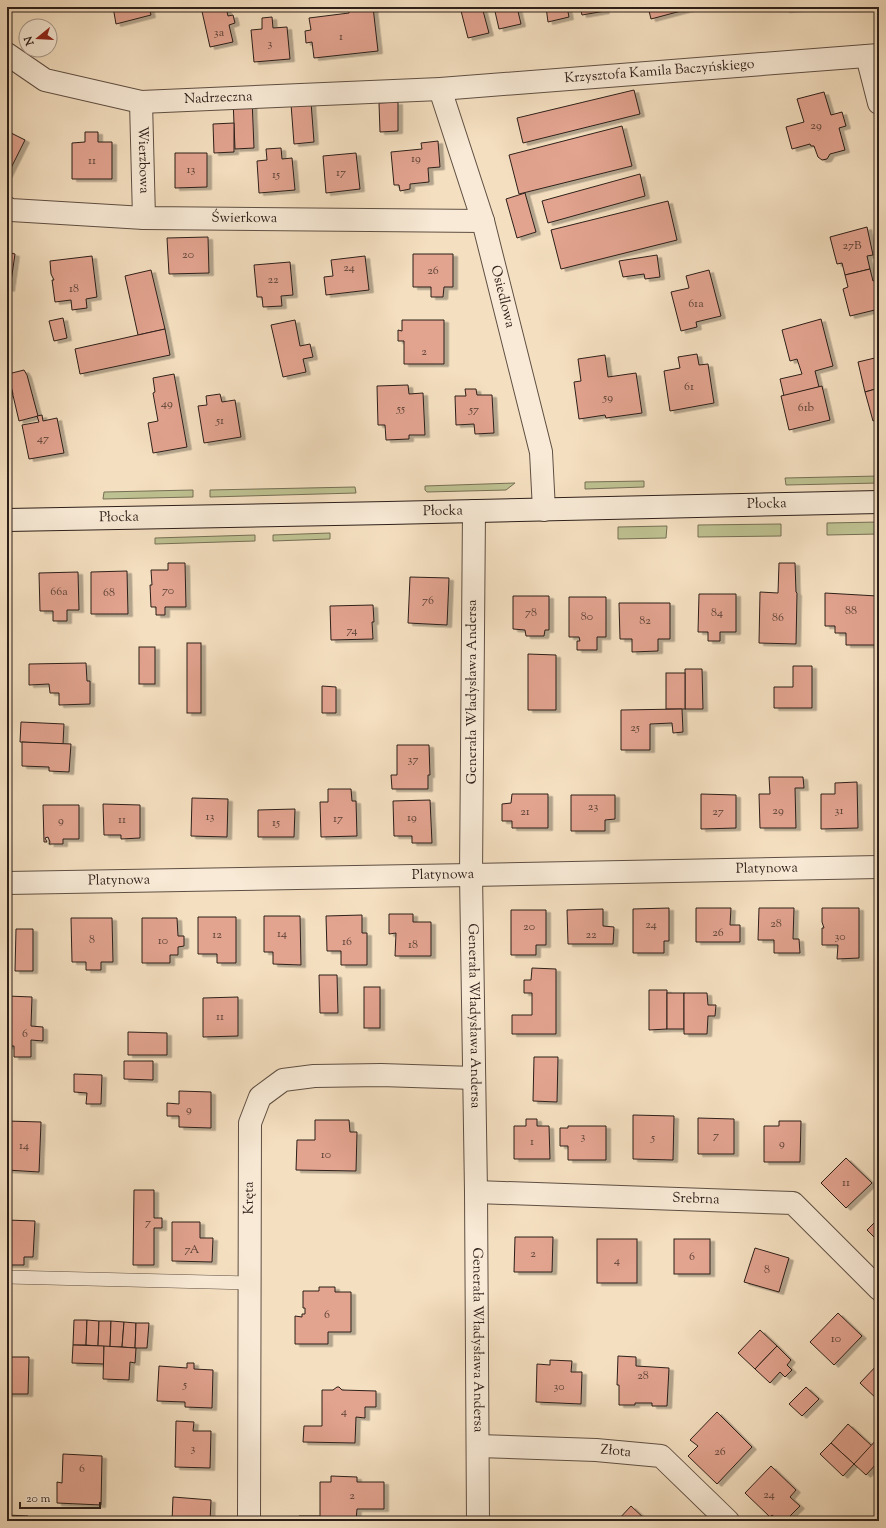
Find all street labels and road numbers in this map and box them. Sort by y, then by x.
street label: Krzysztofa Kamila Baczyńskiego [564,55,756,89]
street label: Nadrzeczna [184,87,254,110]
street label: Wierzbowa [132,126,153,194]
street label: Świerkowa [211,209,278,229]
street label: Osiedlowa [485,263,520,331]
street label: Płocka [747,494,787,515]
street label: Płocka [423,501,464,522]
street label: Płocka [99,508,140,528]
street label: Generała Władysława Andersa [463,599,483,784]
street label: Platynowa [736,859,799,880]
street label: Platynowa [412,865,475,886]
street label: Platynowa [88,871,151,892]
street label: Generała Władysława Andersa [462,923,485,1109]
street label: Kręta [240,1181,260,1214]
street label: Srebrna [672,1189,721,1210]
street label: Generała Władysława Andersa [466,1247,487,1433]
street label: Złota [600,1440,632,1463]

